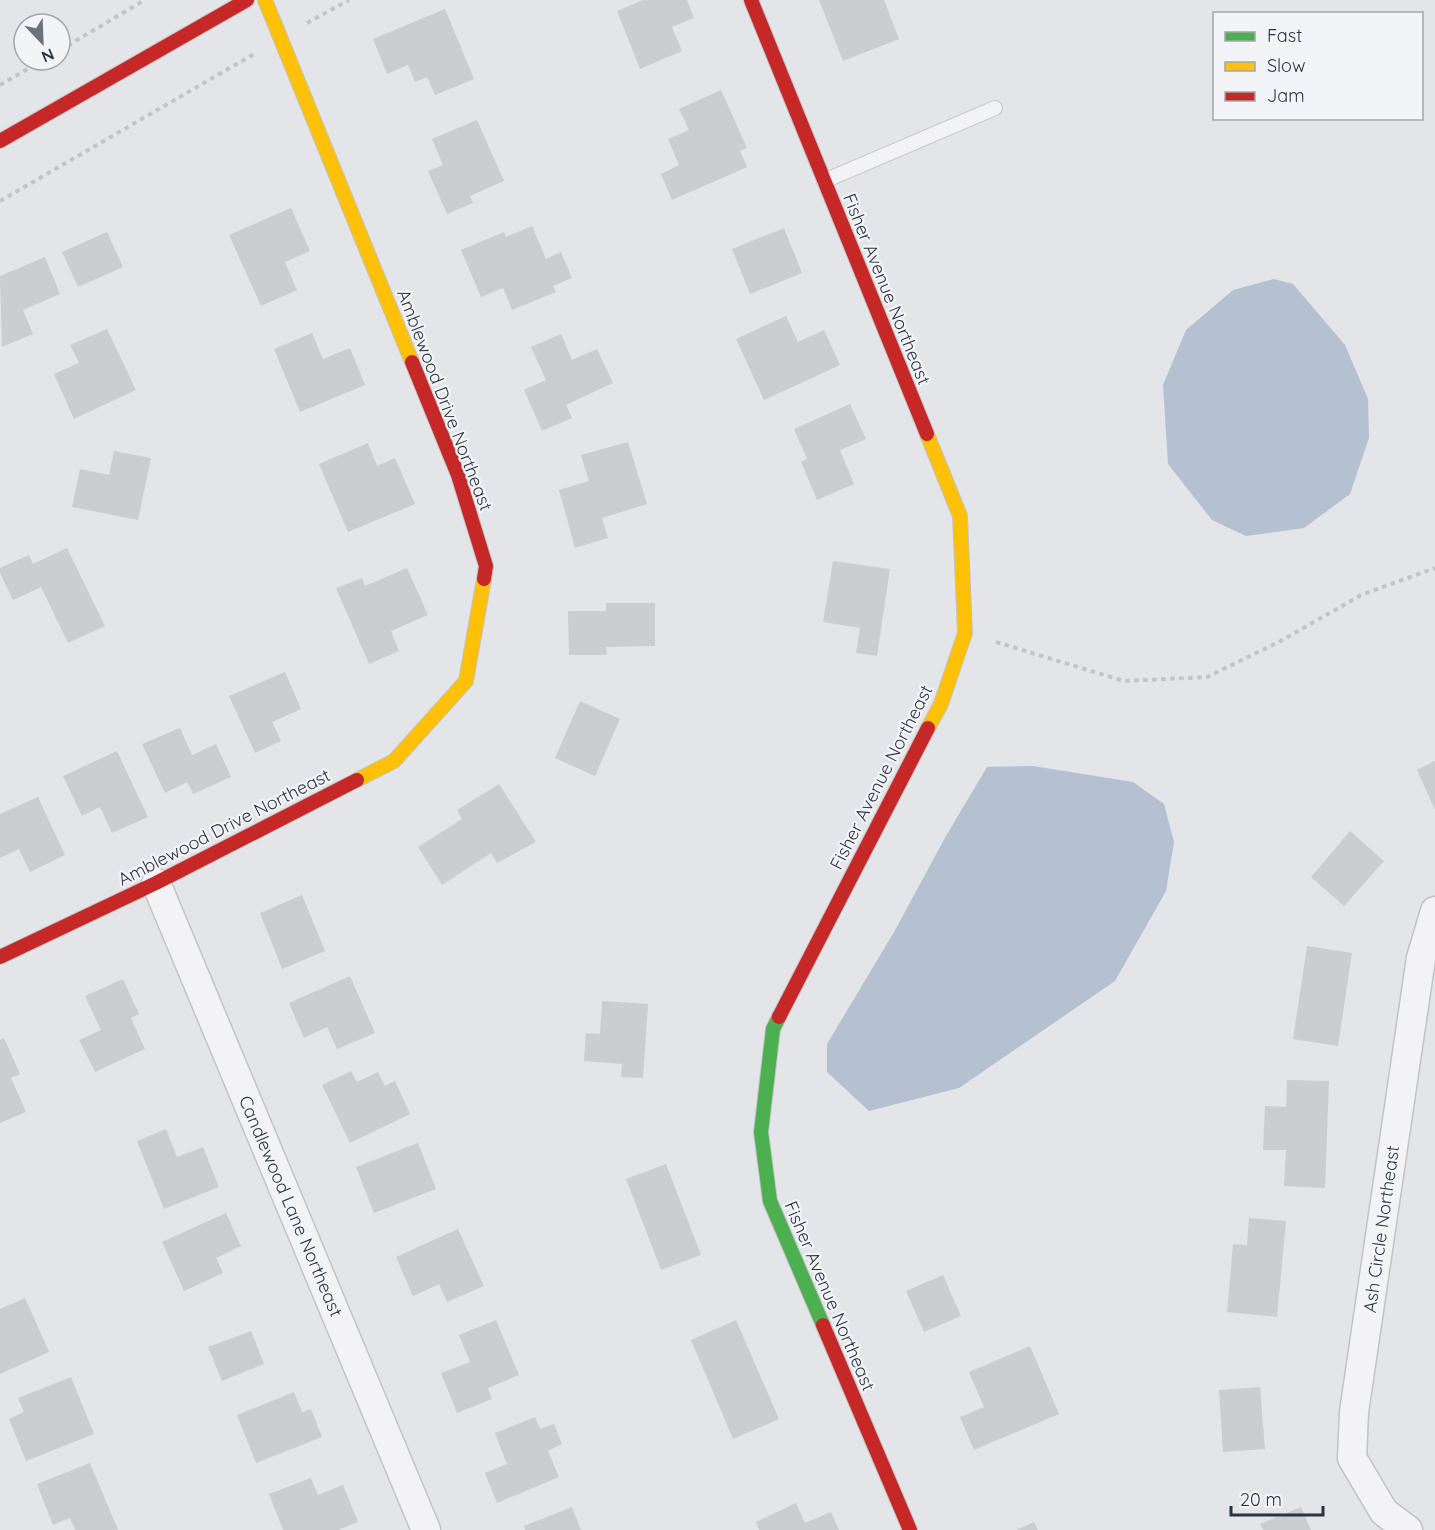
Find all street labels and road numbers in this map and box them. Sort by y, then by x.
street label: Fisher Avenue Northeast [838,190,936,388]
street label: Amblewood Drive Northeast [392,286,498,514]
street label: Fisher Avenue Northeast [824,681,938,873]
street label: Amblewood Drive Northeast [114,763,334,891]
street label: Candlewood Lane Northeast [234,1092,348,1320]
street label: Ash Circle Northeast [1358,1144,1404,1314]
street label: Fisher Avenue Northeast [780,1198,880,1394]

